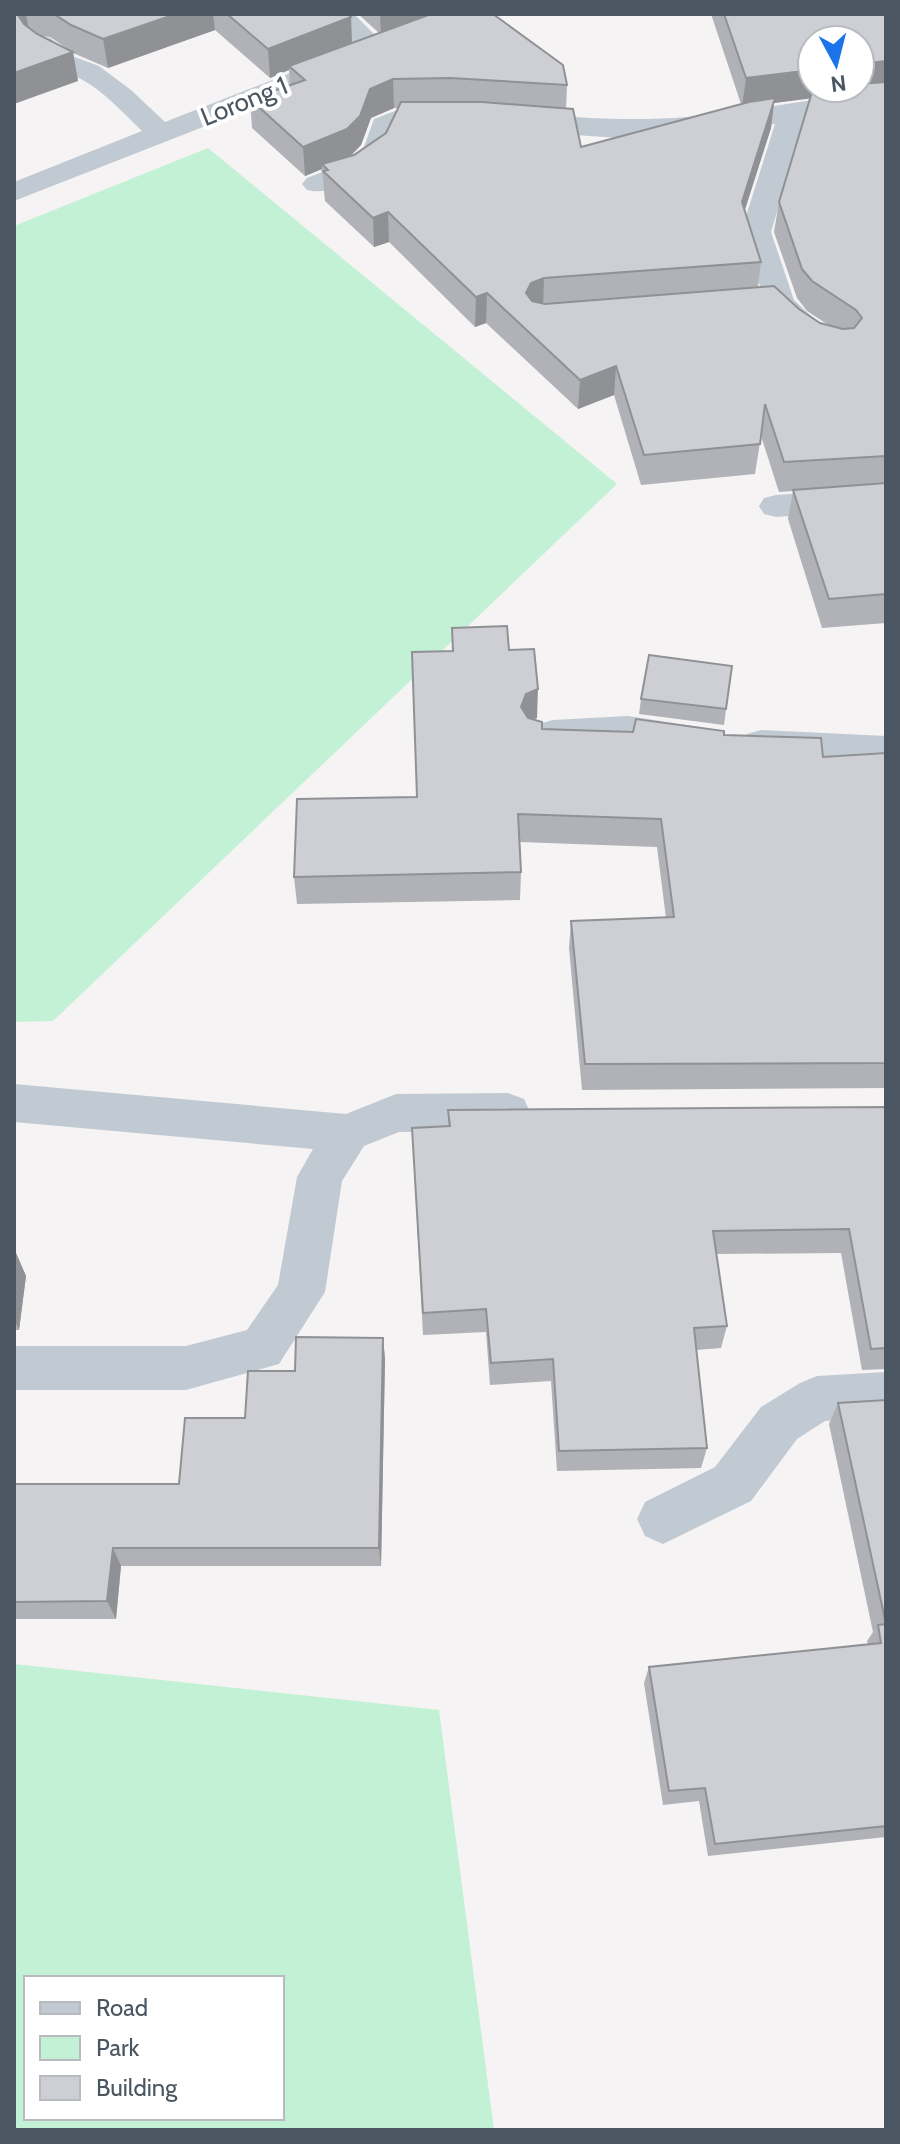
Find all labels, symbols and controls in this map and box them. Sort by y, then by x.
north arrow [796,24,876,104]
street label: Lorong 1 [196,69,292,133]
text: N [829,69,848,98]
legend [24,1976,284,2120]
text: Road [96,1993,148,2022]
text: Park [96,2033,139,2062]
text: Building [96,2073,178,2102]

